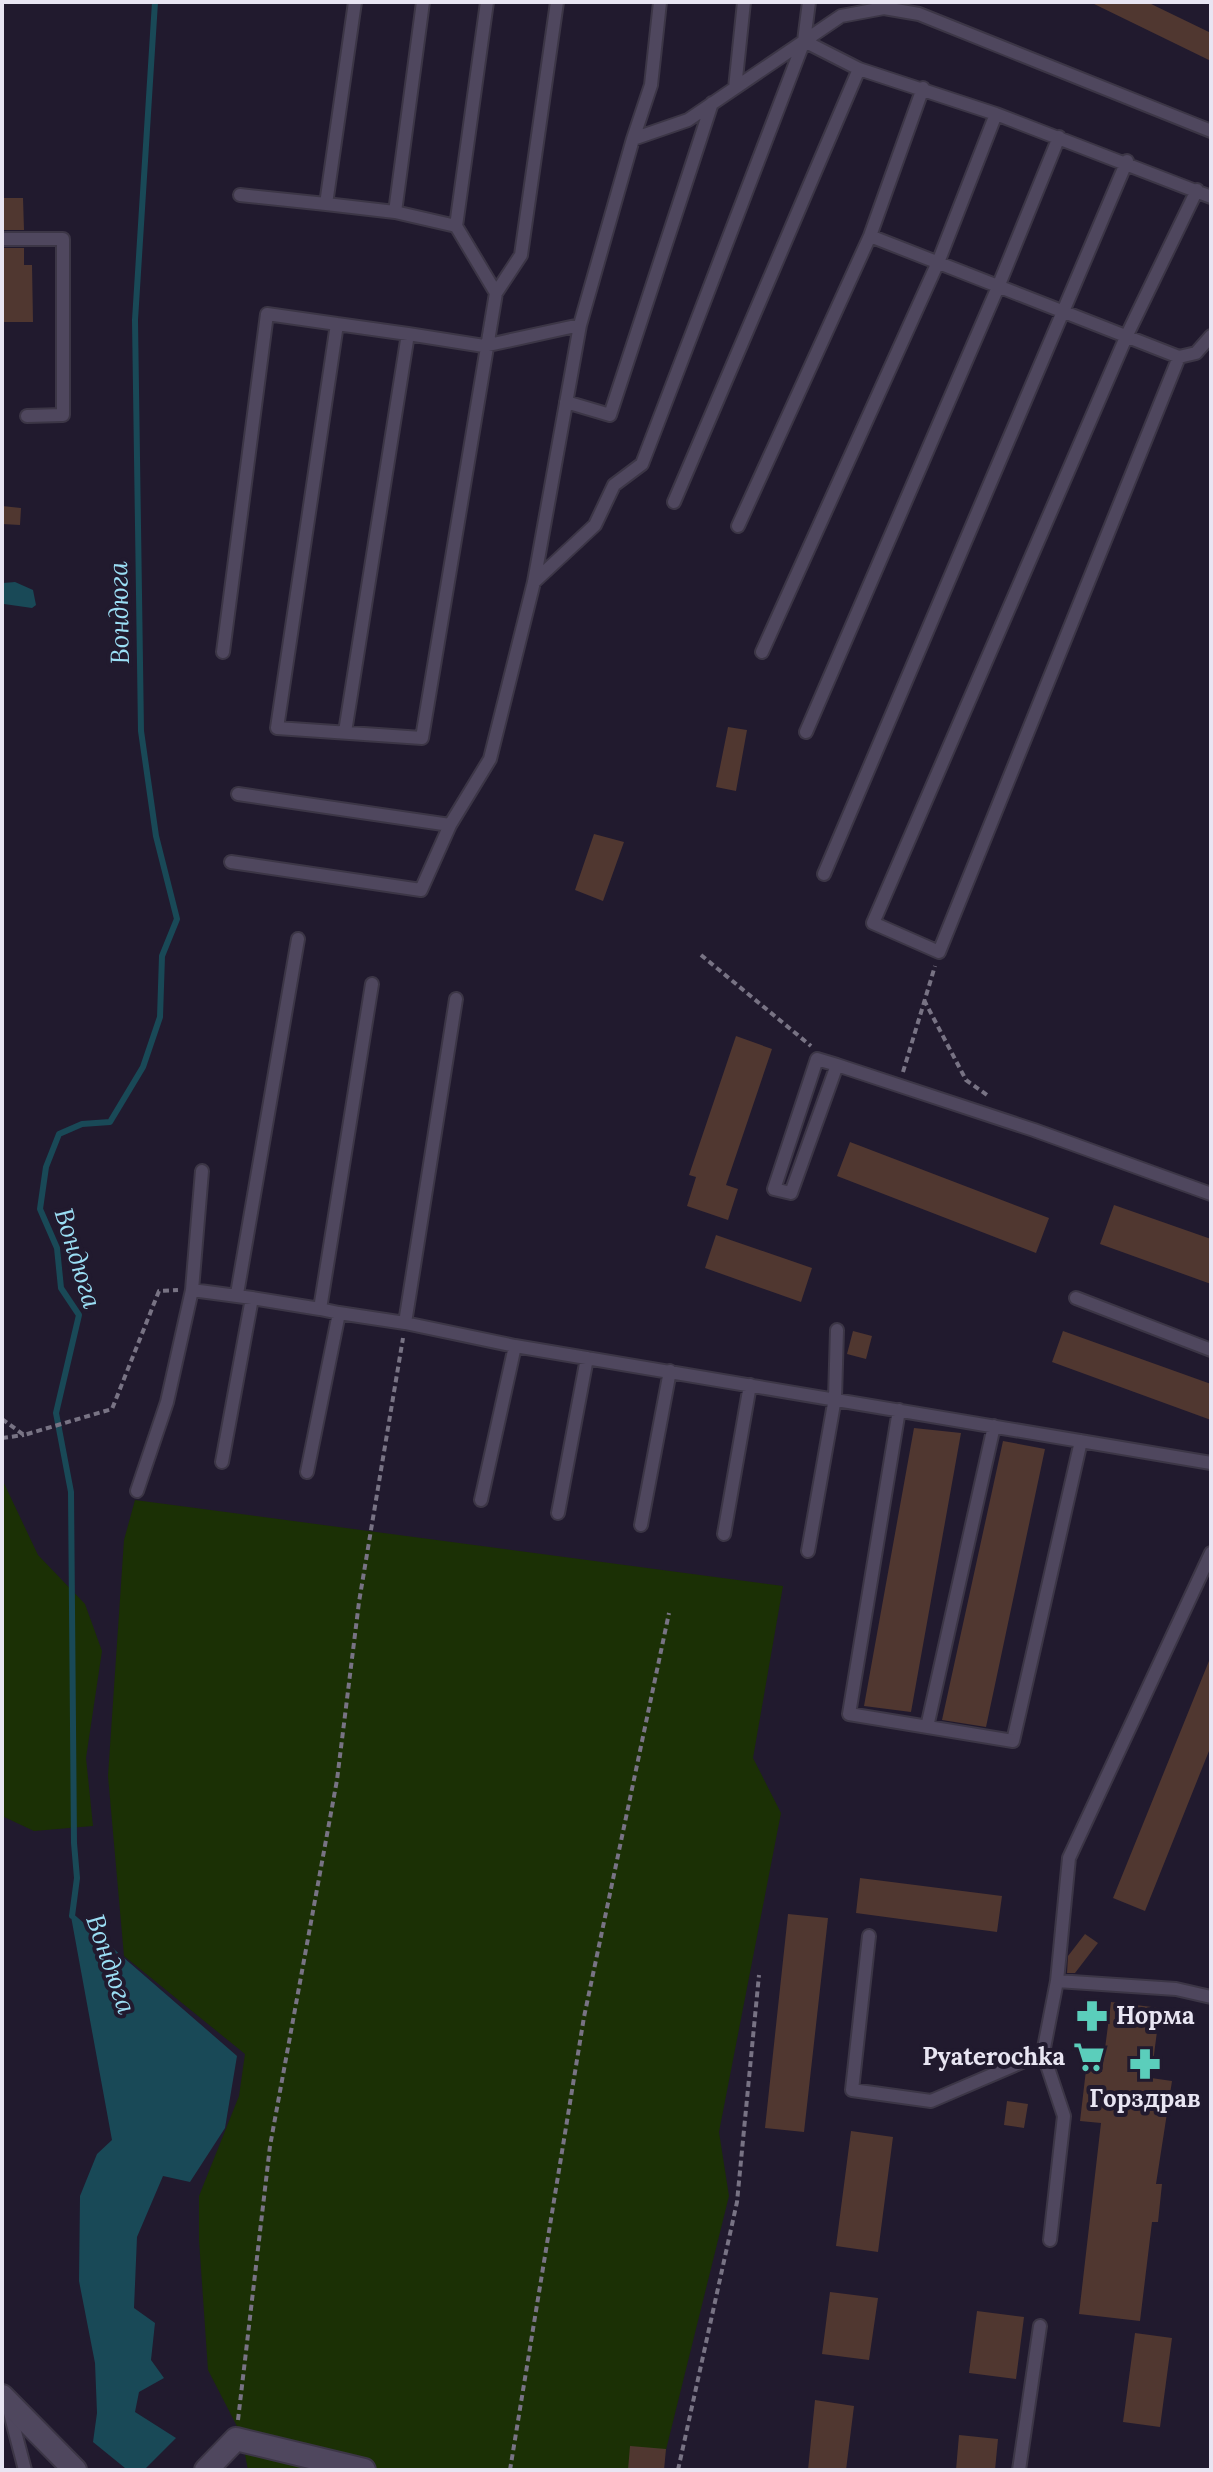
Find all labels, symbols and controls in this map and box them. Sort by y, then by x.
water label: Вондюга [101,561,136,665]
water label: Вондюга [48,1204,110,1313]
water label: Вондюга [79,1910,144,2019]
pharmacy icon: Норма [1075,1999,1109,2033]
place label: Норма [1116,2000,1195,2031]
supermarket icon: Pyaterochka [1072,2040,1106,2074]
place label: Pyaterochka [922,2041,1065,2072]
pharmacy icon: Горздрав [1128,2047,1162,2081]
place label: Горздрав [1089,2083,1201,2114]

